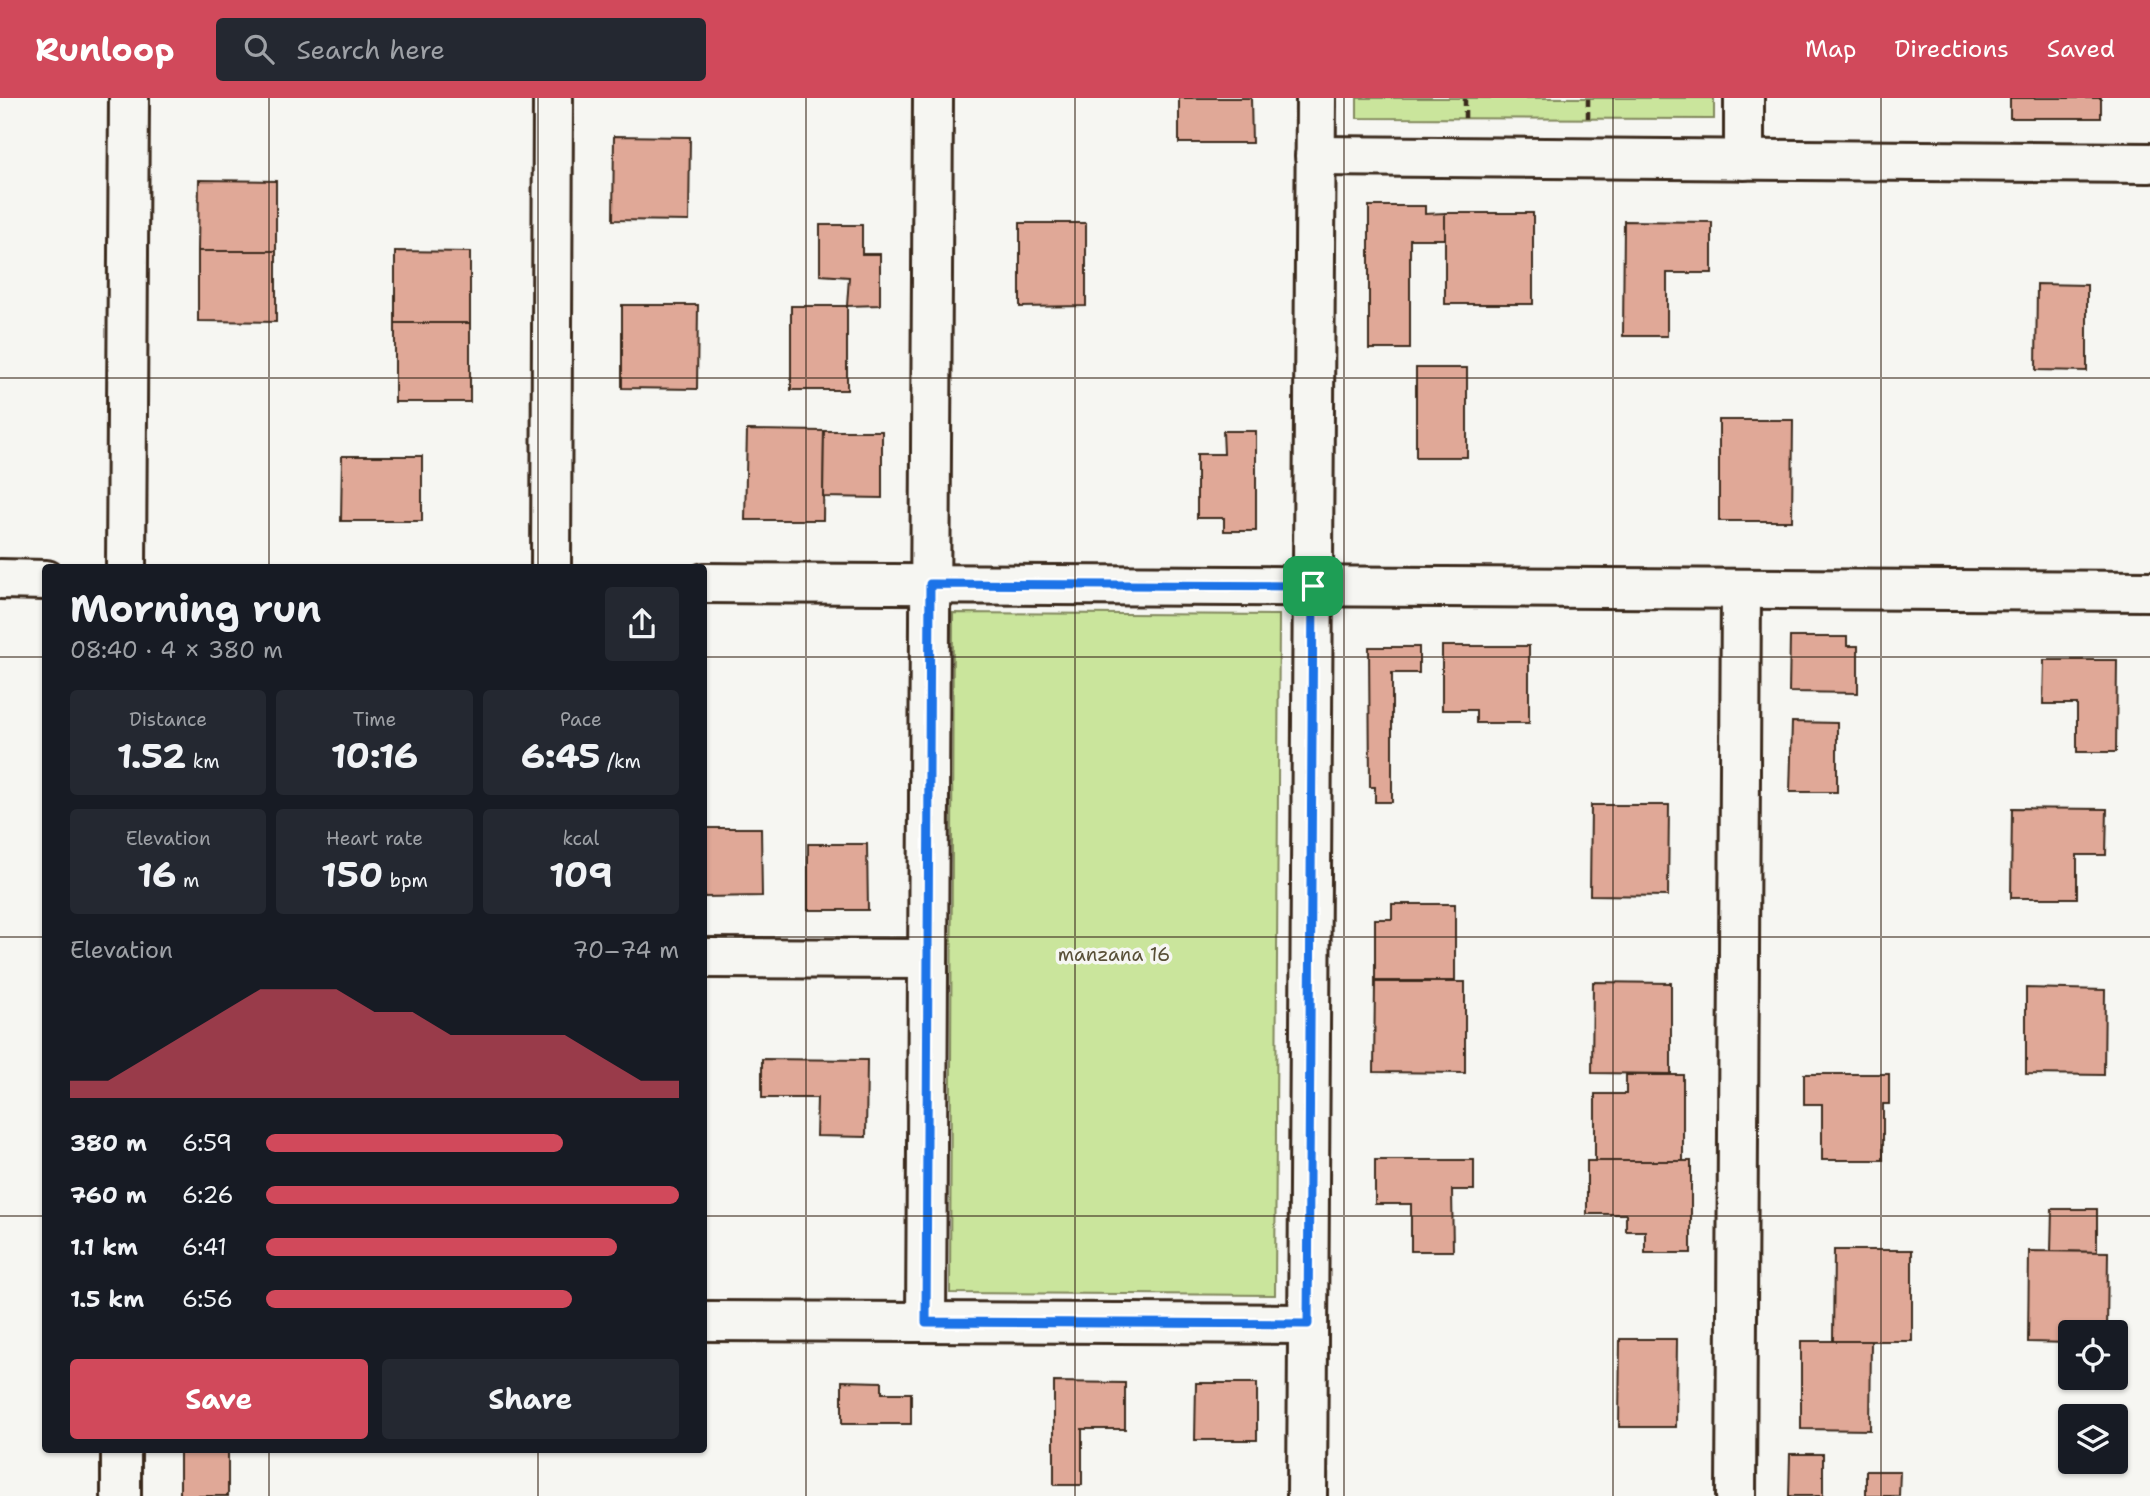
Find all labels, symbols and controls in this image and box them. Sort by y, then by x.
search box [216,18,706,81]
text: Runloop [35,27,174,72]
icon: search [240,30,278,68]
text: Search here [296,32,445,67]
text: Map [1805,33,1856,65]
text: Directions [1894,33,2009,65]
text: Saved [2047,33,2115,65]
pin [1283,556,1343,616]
icon: arrive [1294,567,1332,605]
text: Morning run [70,583,321,634]
button: share [605,587,679,661]
text: 08:40 · 4 × 380 m [70,635,283,665]
text: Distance [129,707,207,732]
text: Time [353,707,396,732]
text: Pace [560,707,602,732]
text: 1.52 [117,732,186,779]
text: 10:16 [331,732,418,779]
text: 6:45 [521,732,600,779]
text: km [186,749,220,774]
text: /km [600,749,641,774]
text: Elevation [126,826,211,851]
text: Heart rate [326,826,423,851]
text: kcal [562,826,599,851]
text: 16 [137,851,177,898]
text: 150 [321,851,383,898]
text: 109 [549,851,613,898]
text: m [177,868,199,893]
text: bpm [383,868,428,893]
text: Elevation [70,935,173,965]
text: 70–74 m [572,935,679,965]
park label: manzana 16 [1058,942,1170,967]
text: 380 m [70,1128,147,1158]
text: 6:59 [182,1128,232,1158]
text: 760 m [70,1180,147,1210]
text: 6:26 [182,1180,234,1210]
text: 1.1 km [70,1232,138,1262]
text: 6:41 [182,1232,227,1262]
text: 1.5 km [70,1284,144,1314]
text: 6:56 [182,1284,233,1314]
map controls [2058,1320,2128,1474]
button: locate [2058,1320,2128,1390]
button: Save [70,1359,368,1439]
button: Share [382,1359,679,1439]
button: layers [2058,1404,2128,1474]

